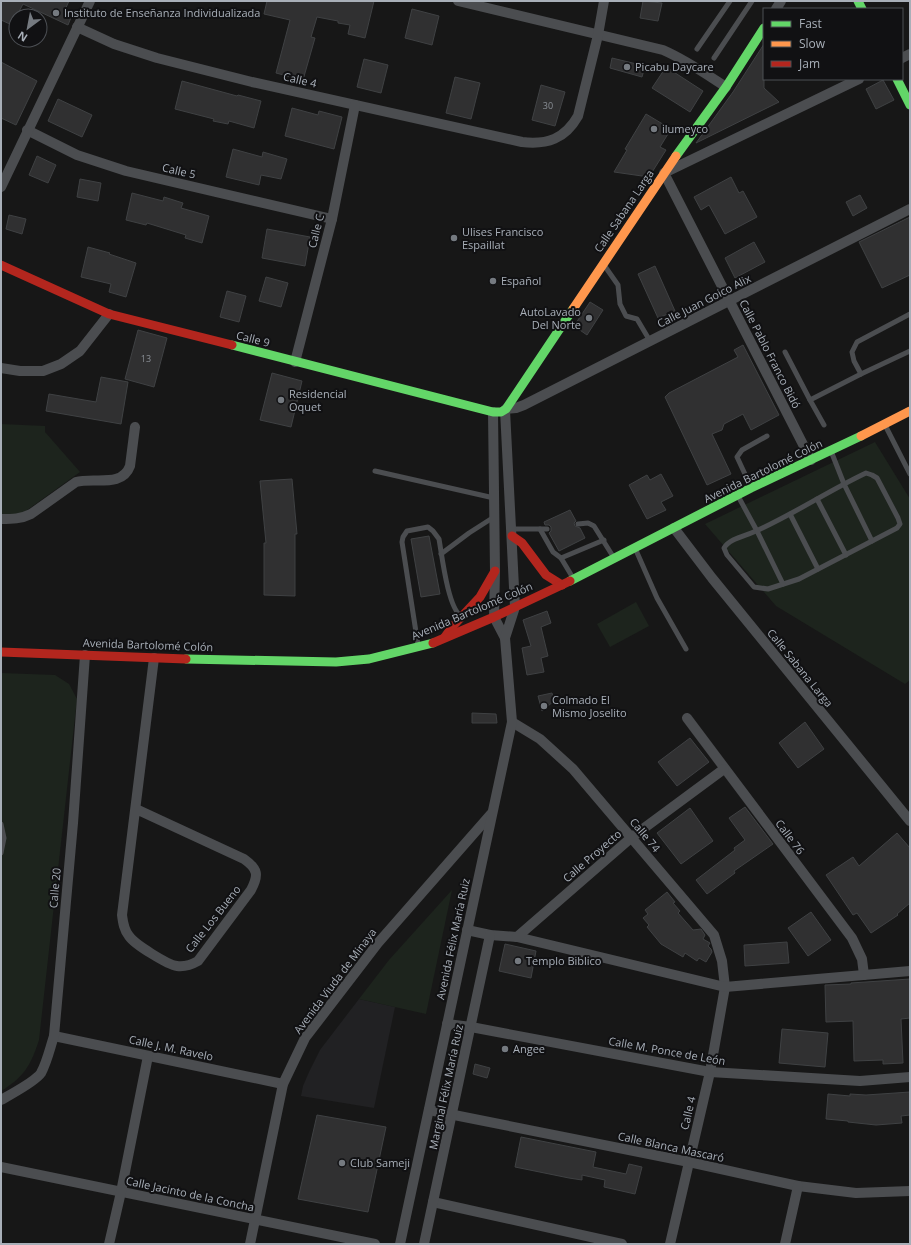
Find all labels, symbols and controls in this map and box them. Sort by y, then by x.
place label: Instituto de Enseñanza Individualizada [64,5,260,20]
north arrow [8,8,48,48]
marker: Instituto de Enseñanza Individualizada [51,8,61,18]
legend [763,8,903,80]
text: Fast [799,15,822,32]
text: N [15,28,30,46]
text: Slow [799,35,826,52]
text: Jam [798,55,820,72]
place label: Picabu Daycare [635,59,714,74]
marker: Picabu Daycare [622,62,632,72]
street label: Calle 4 [282,68,319,91]
house number: 30 [543,99,553,112]
place label: ilumeyco [662,121,708,136]
marker: ilumeyco [649,124,659,134]
street label: Calle 5 [161,159,197,182]
street label: Calle Sabana Larga [590,166,657,255]
street label: Calle C [304,212,327,249]
place label: Ulises Francisco Espaillat [462,224,544,252]
marker: Ulises Francisco Espaillat [449,233,459,243]
street label: Calle Juan Goico Alix [654,270,753,331]
place label: Español [501,273,541,288]
marker: Español [488,276,498,286]
street label: Calle Pablo Franco Bidó [736,297,805,411]
place label: AutoLavado Del Norte [520,304,581,332]
marker: AutoLavado Del Norte [584,313,594,323]
street label: Calle 9 [235,327,271,350]
house number: 13 [141,352,151,365]
place label: Residencial Oquet [289,386,347,414]
marker: Residencial Oquet [276,395,286,405]
street label: Avenida Bartolomé Colón [701,435,825,506]
street label: Avenida Bartolomé Colón [409,578,535,643]
street label: Calle Sabana Larga [764,625,837,710]
street label: Avenida Bartolomé Colón [83,635,213,654]
place label: Colmado El Mismo Joselito [552,692,627,720]
marker: Colmado El Mismo Joselito [539,701,549,711]
street label: Calle 74 [627,814,665,855]
street label: Calle 76 [772,816,808,857]
street label: Calle Proyecto [559,826,624,885]
street label: Calle 20 [45,867,64,909]
street label: Avenida Félix María Ruiz [432,877,473,1001]
street label: Calle Los Bueno [182,882,244,955]
street label: Avenida Viuda de Minaya [290,925,379,1037]
place label: Templo Biblico [526,953,602,968]
marker: Templo Biblico [513,956,523,966]
street label: Marginal Félix María Ruiz [425,1023,466,1151]
street label: Calle J. M. Ravelo [128,1031,215,1064]
street label: Calle M. Ponce de León [607,1033,727,1068]
place label: Angee [513,1041,545,1056]
marker: Angee [500,1044,510,1054]
street label: Calle 4 [676,1094,699,1131]
street label: Calle Blanca Mascaró [617,1128,726,1165]
place label: Club Sameji [350,1155,410,1170]
marker: Club Sameji [337,1158,347,1168]
street label: Calle Jacinto de la Concha [125,1173,256,1214]

